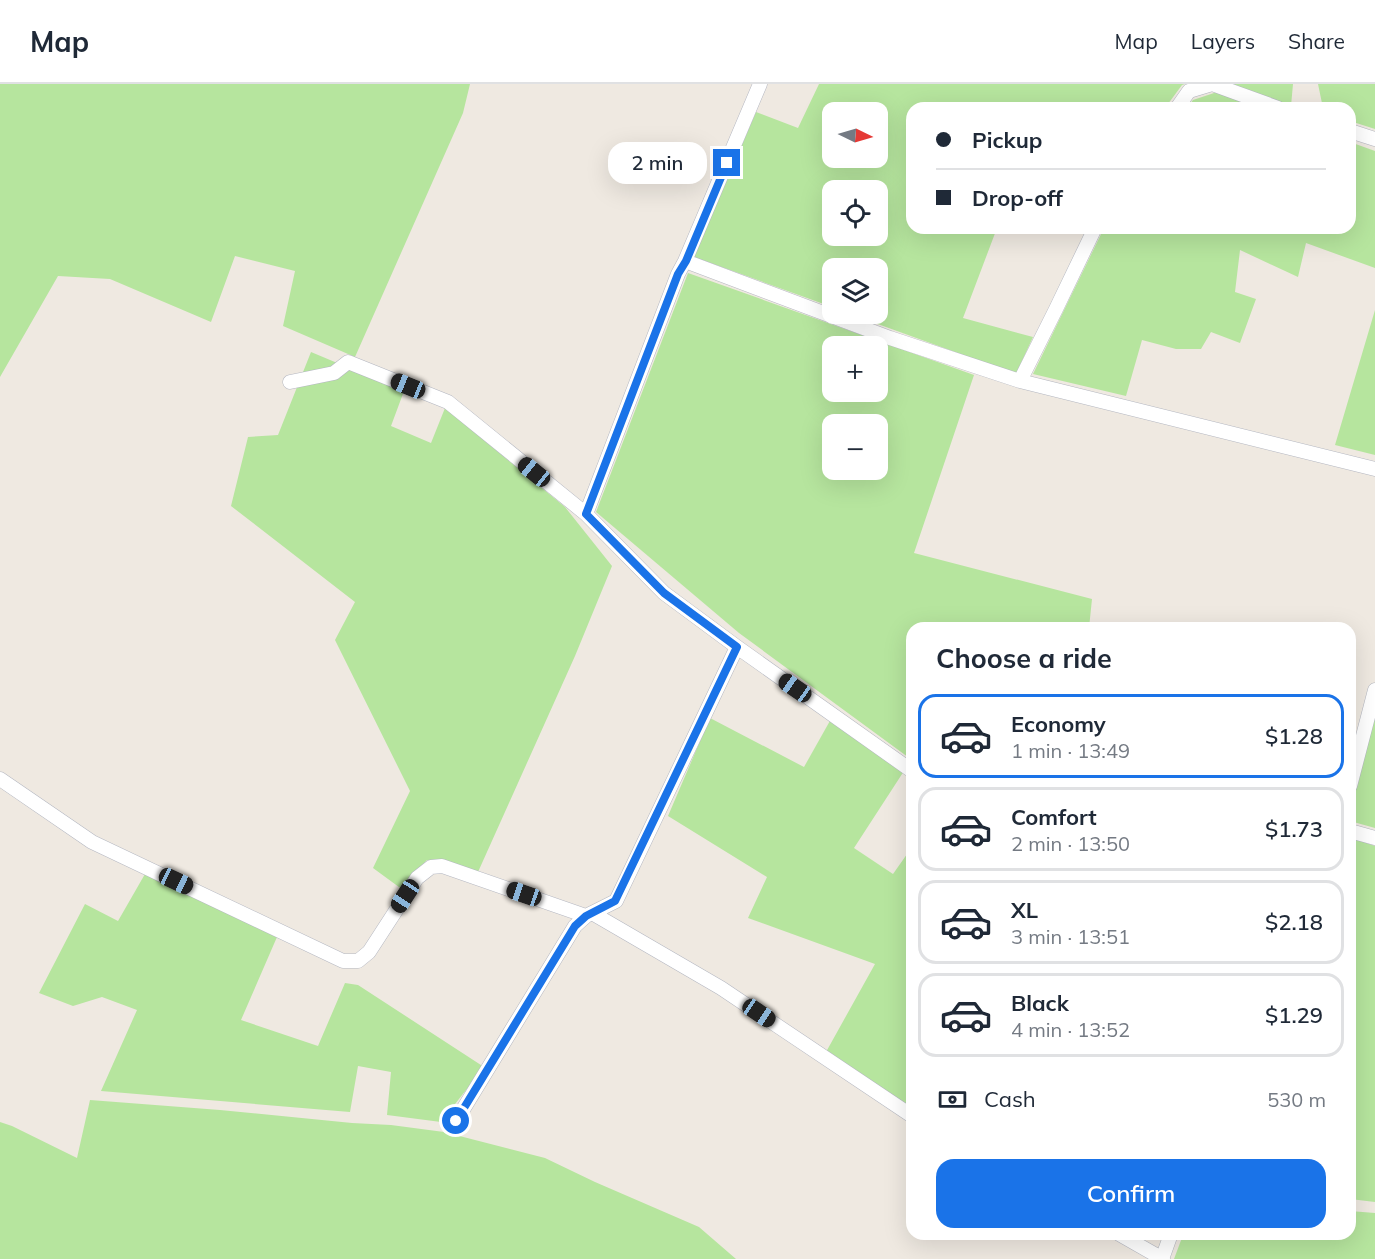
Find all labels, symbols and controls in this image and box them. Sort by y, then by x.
text: Map [30,24,89,59]
text: Map [1115,28,1158,54]
text: Layers [1191,28,1255,54]
text: Share [1288,28,1345,54]
north arrow [822,102,888,168]
map controls [822,102,888,480]
text: Pickup [972,126,1042,154]
callout: 2 min [607,142,706,184]
route end [713,149,740,176]
text: 2 min [632,150,683,175]
button: locate [822,180,888,246]
text: Drop-off [972,184,1063,212]
button: layers [822,258,888,324]
button: + [822,336,888,402]
car [388,371,428,401]
button: − [822,414,888,480]
car [514,454,554,490]
text: Choose a ride [936,641,1112,675]
car [775,670,815,706]
icon: car [939,709,993,763]
text: Economy [1011,710,1106,738]
text: $1.28 [1265,722,1323,750]
text: 1 min · 13:49 [1011,738,1130,763]
icon: car [939,802,993,856]
text: Comfort [1011,803,1097,831]
text: $1.73 [1265,815,1323,843]
text: 2 min · 13:50 [1011,831,1130,856]
car [156,865,196,897]
car [388,876,422,916]
car [504,880,544,908]
icon: car [939,895,993,949]
text: XL [1011,896,1038,924]
text: $2.18 [1265,908,1323,936]
text: 3 min · 13:51 [1011,924,1130,949]
icon: car [939,988,993,1042]
text: Black [1011,989,1069,1017]
car [739,995,779,1031]
text: $1.29 [1265,1001,1323,1029]
text: 4 min · 13:52 [1011,1017,1130,1042]
icon: cash [936,1083,969,1116]
text: Cash [984,1085,1036,1113]
text: 530 m [1267,1087,1326,1112]
route start [442,1107,469,1134]
button: Confirm [936,1159,1326,1228]

